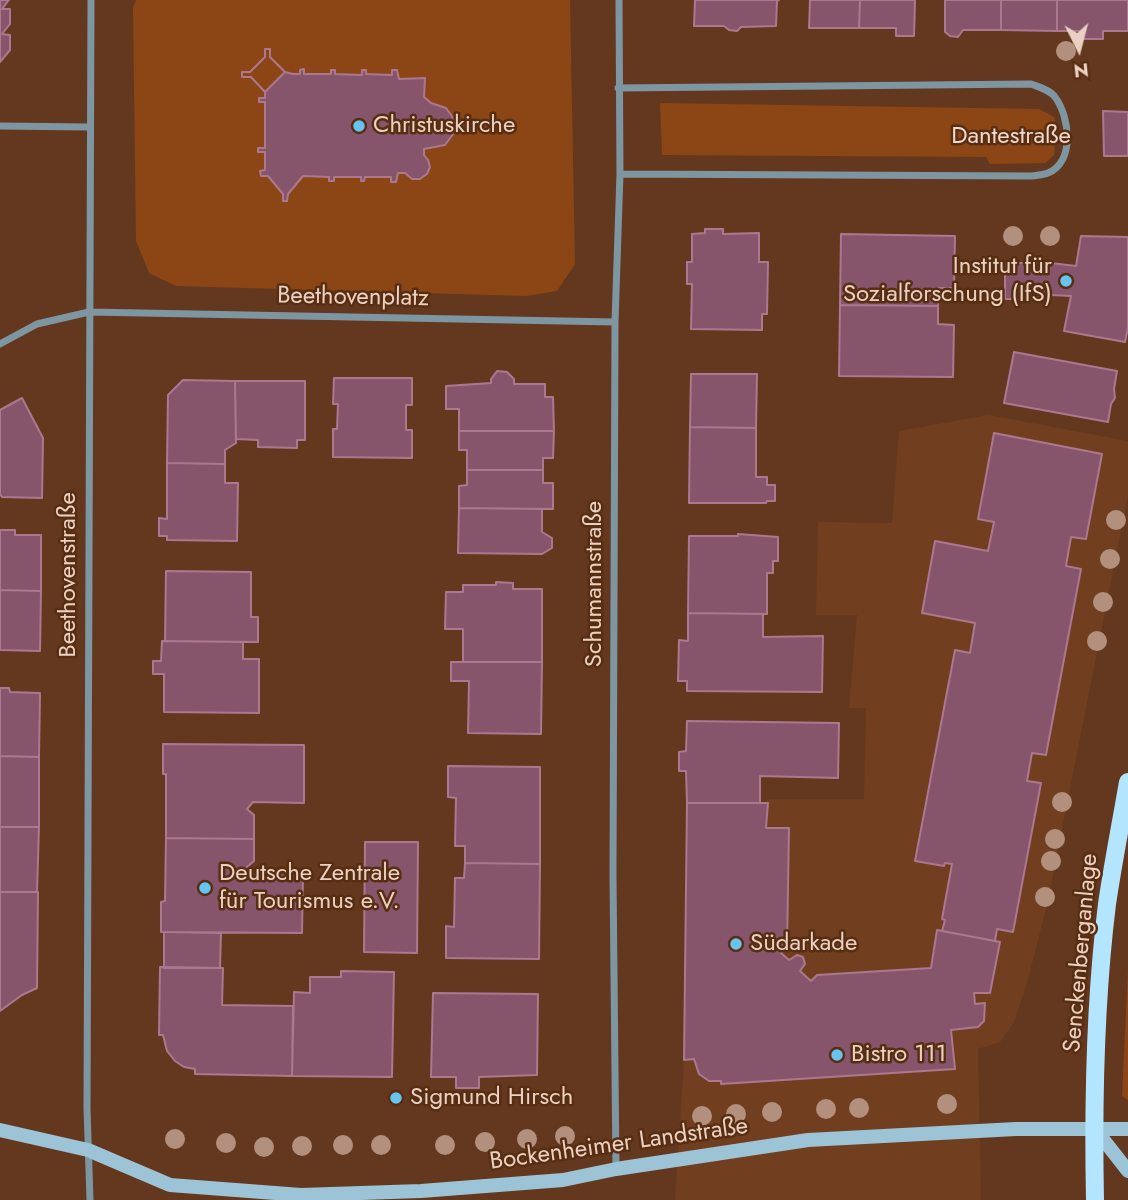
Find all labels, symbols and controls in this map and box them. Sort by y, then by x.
north arrow [1044,14,1114,84]
text: N [1072,56,1090,85]
place label: Christuskirche [373,112,515,140]
marker: Christuskirche [351,118,367,134]
park label: Dantestraße [951,123,1071,151]
place label: Institut für Sozialforschung (IfS) [843,253,1052,309]
marker: Institut für Sozialforschung (IfS) [1058,273,1074,289]
street label: Beethovenplatz [277,282,429,314]
street label: Beethovenstraße [55,492,83,658]
street label: Schumannstraße [581,501,609,667]
street label: Senckenberganlage [1059,852,1105,1054]
place label: Deutsche Zentrale für Tourismus e.V. [219,860,400,916]
marker: Deutsche Zentrale für Tourismus e.V. [197,880,213,896]
place label: Südarkade [750,930,857,958]
marker: Südarkade [728,936,744,952]
place label: Bistro 111 [851,1041,947,1069]
marker: Bistro 111 [829,1047,845,1063]
place label: Sigmund Hirsch [410,1084,573,1112]
marker: Sigmund Hirsch [388,1090,404,1106]
street label: Bockenheimer Landstraße [488,1113,750,1177]

